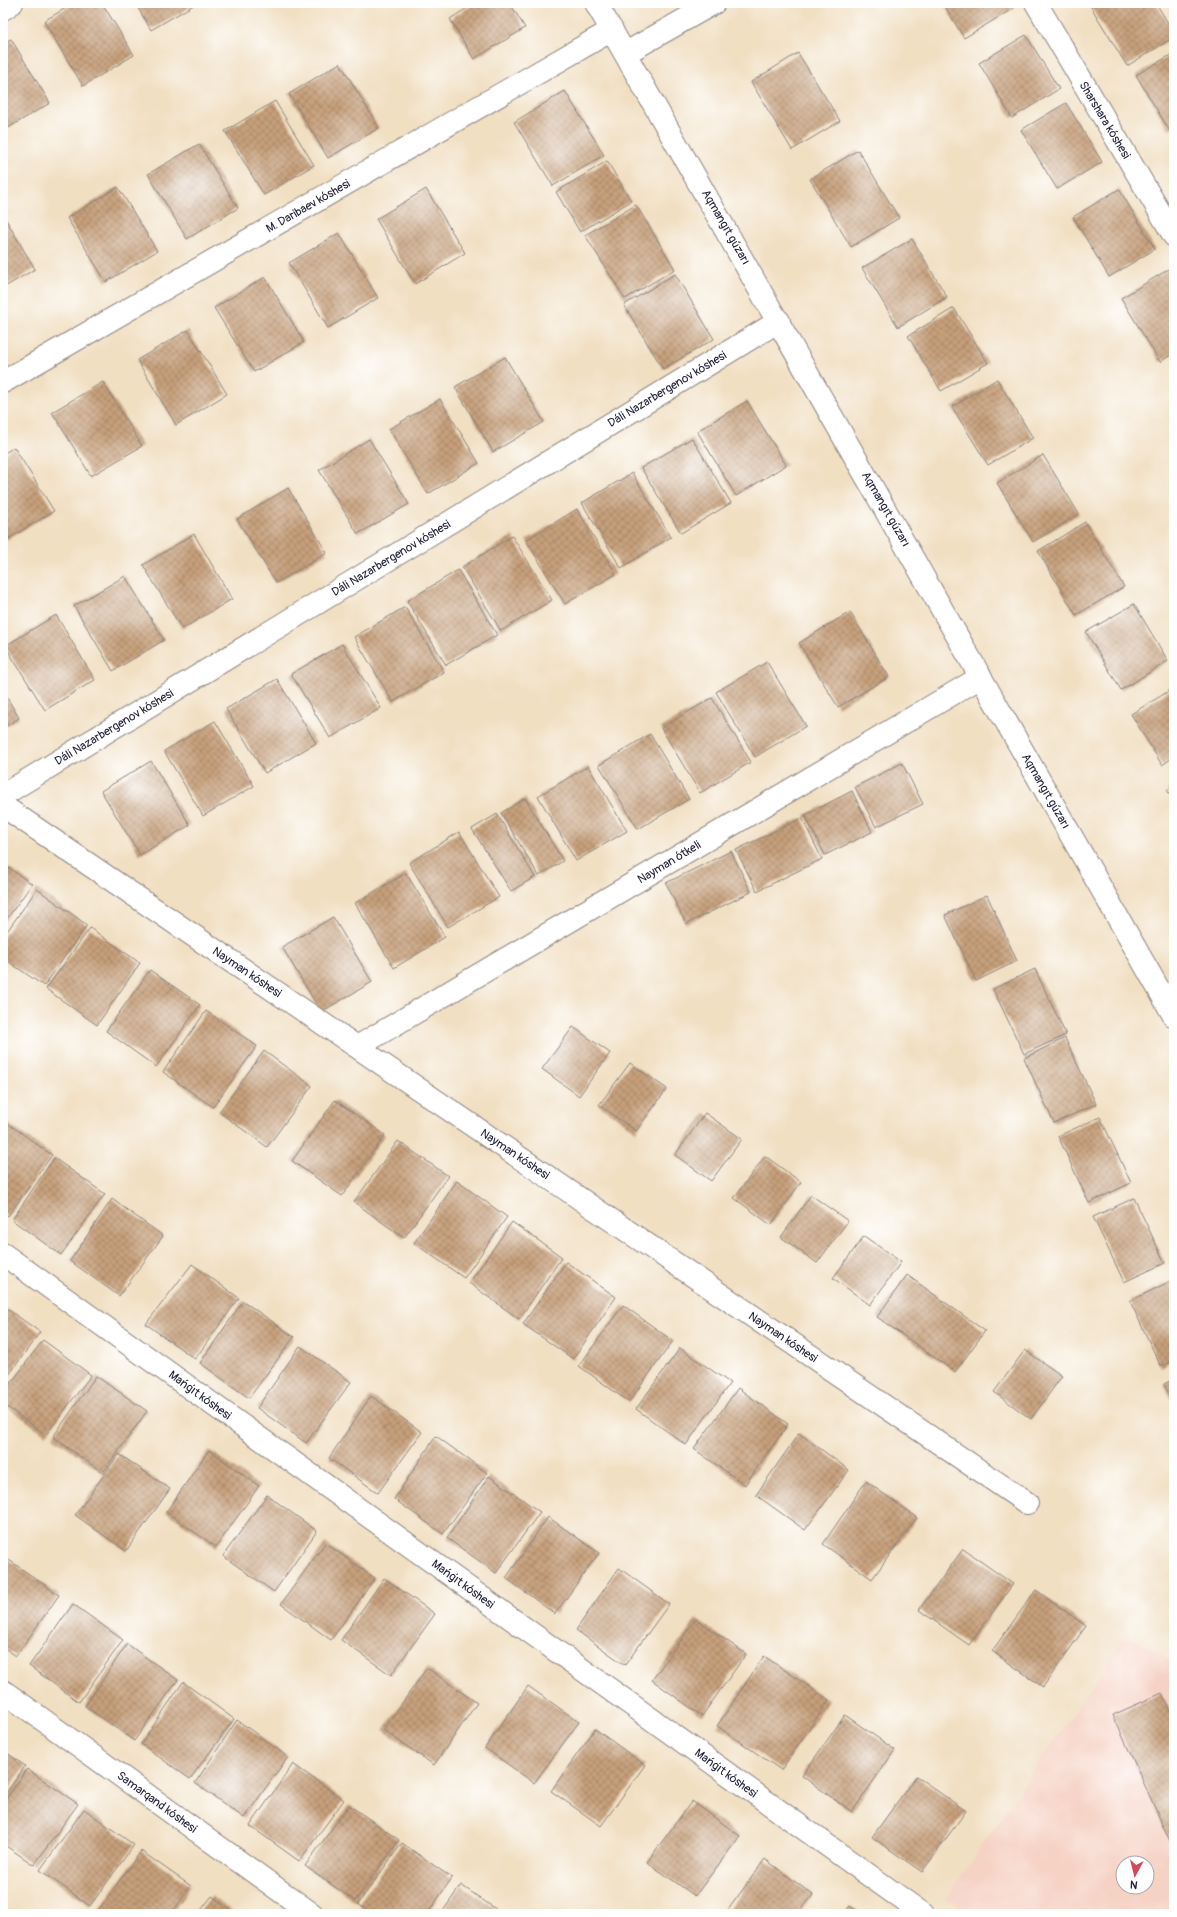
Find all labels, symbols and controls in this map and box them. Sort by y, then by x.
street label: Sharshara kóshesi [1076,79,1134,162]
street label: M. Daribaev kóshesi [264,176,353,237]
street label: Aqmangıt gúzarı [698,187,753,268]
street label: Dáli Nazarbergenov kóshesi [605,348,729,431]
street label: Aqmangıt gúzarı [858,469,913,550]
street label: Dáli Nazarbergenov kóshesi [329,517,453,600]
street label: Dáli Nazarbergenov kóshesi [52,686,176,769]
street label: Aqmangıt gúzarı [1018,751,1073,832]
street label: Nayman ótkeli [635,838,704,887]
street label: Nayman kóshesi [209,944,284,1001]
street label: Nayman kóshesi [477,1126,552,1183]
street label: Nayman kóshesi [745,1309,820,1366]
street label: Mańǵıt kóshesi [165,1368,234,1423]
street label: Mańǵıt kóshesi [428,1557,497,1612]
street label: Mańǵıt kóshesi [691,1746,760,1801]
street label: Samarqand kóshesi [114,1768,200,1836]
north arrow [1115,1855,1155,1895]
text: N [1129,1877,1138,1891]

